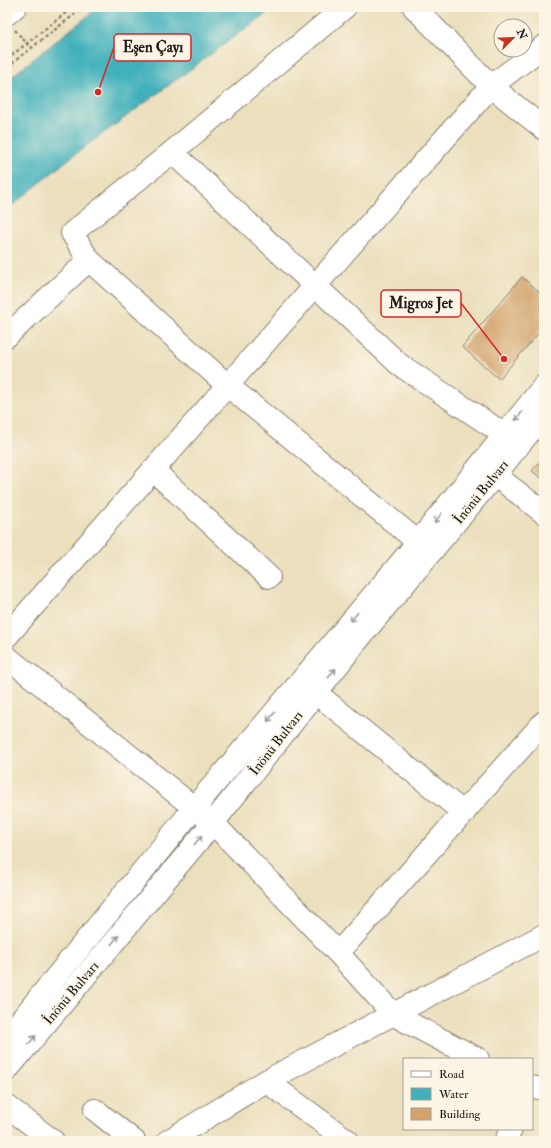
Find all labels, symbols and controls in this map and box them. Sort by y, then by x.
north arrow [493,18,533,58]
text: N [513,26,530,42]
callout: Eşen Çayı [114,34,191,61]
text: Eşen Çayı [123,38,183,58]
callout: Migros Jet [381,290,461,317]
text: Migros Jet [388,294,453,314]
one-way arrow [515,411,524,422]
street label: İnönü Bulvarı [450,456,512,527]
one-way arrow [434,512,442,523]
one-way arrow [350,612,359,623]
one-way arrow [327,668,336,679]
street label: İnönü Bulvarı [245,707,307,779]
one-way arrow [266,712,275,722]
one-way arrow [194,835,203,846]
one-way arrow [111,935,120,946]
street label: İnönü Bulvarı [40,958,103,1028]
one-way arrow [27,1035,36,1046]
legend [403,1058,533,1130]
text: Road [439,1067,464,1082]
text: Water [438,1087,469,1102]
text: Building [439,1107,482,1122]

